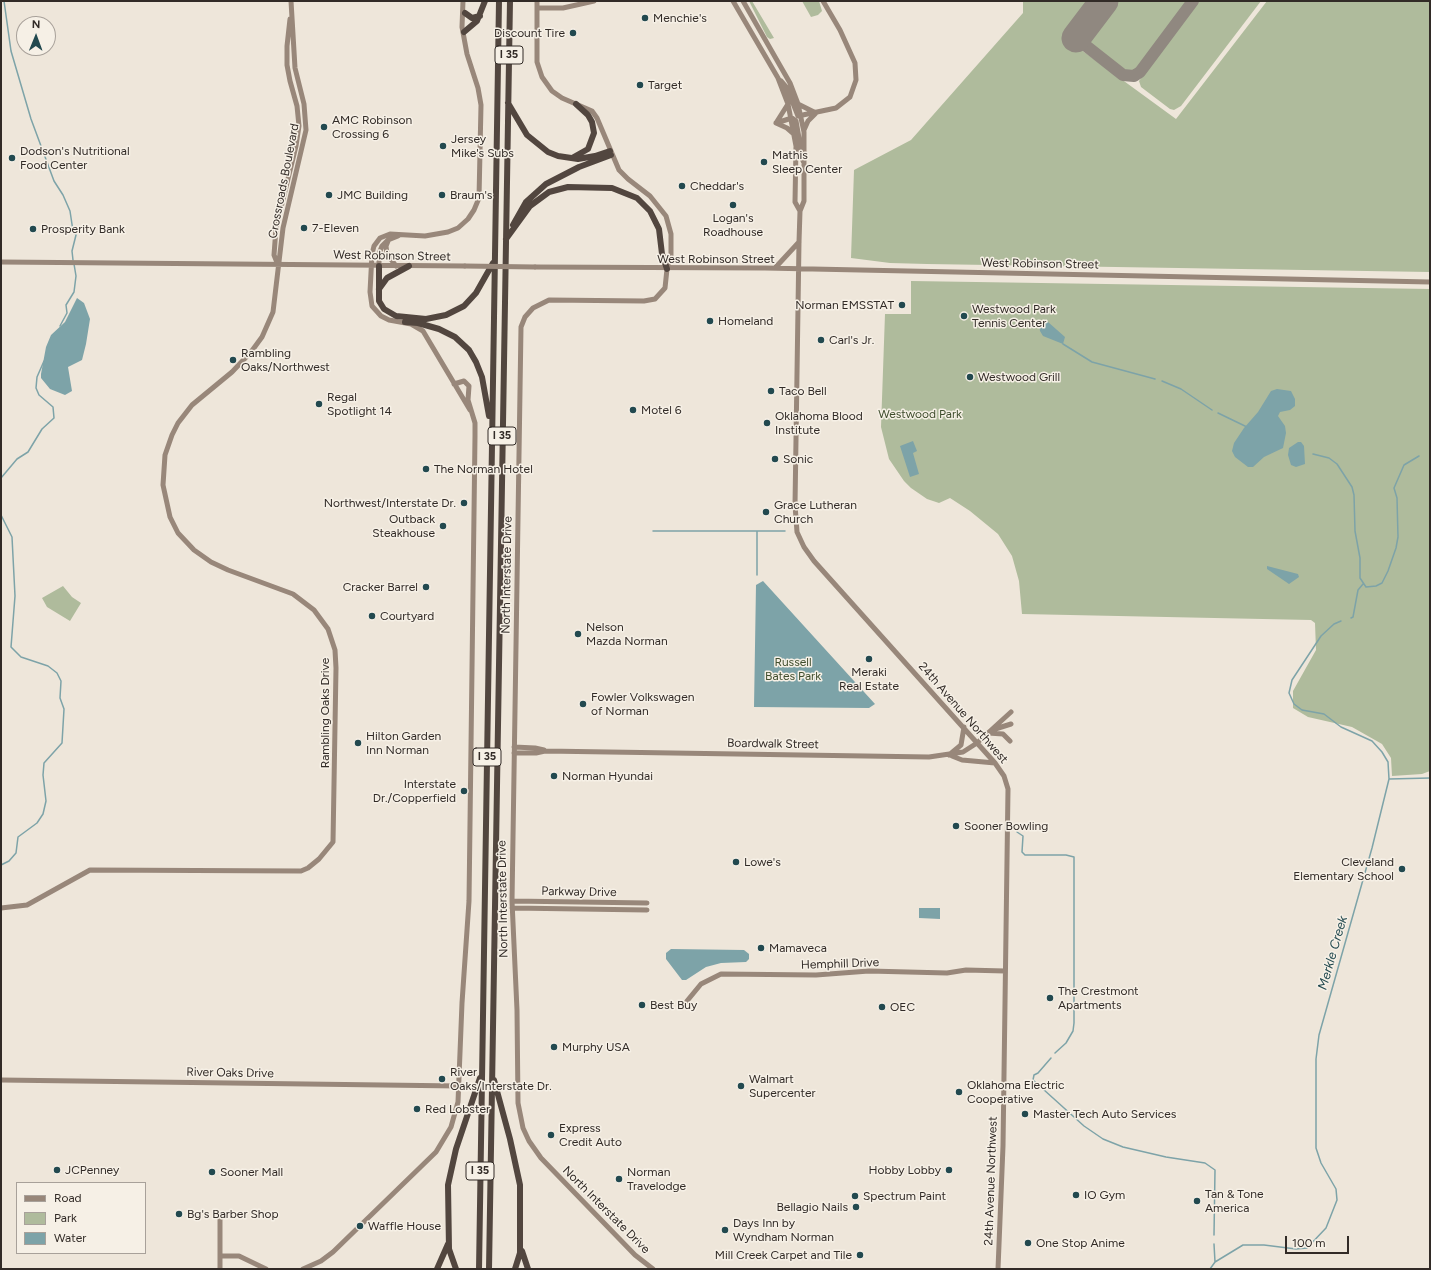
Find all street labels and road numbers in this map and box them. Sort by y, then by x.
road number: I 35 [495,46,523,64]
street label: Crossroads Boulevard [266,122,302,240]
street label: West Robinson Street [333,248,451,264]
street label: West Robinson Street [657,252,775,266]
street label: West Robinson Street [981,256,1099,272]
road number: I 35 [488,427,516,445]
street label: North Interstate Drive [499,516,515,634]
street label: Rambling Oaks Drive [318,658,332,768]
street label: 24th Avenue Northwest [915,659,1011,767]
street label: Boardwalk Street [727,736,819,752]
road number: I 35 [473,748,501,766]
street label: North Interstate Drive [495,840,511,958]
street label: Parkway Drive [541,884,617,900]
street label: Hemphill Drive [801,955,879,973]
street label: River Oaks Drive [186,1065,274,1081]
street label: 24th Avenue Northwest [982,1116,1000,1246]
road number: I 35 [466,1162,494,1180]
street label: North Interstate Drive [559,1163,653,1257]

